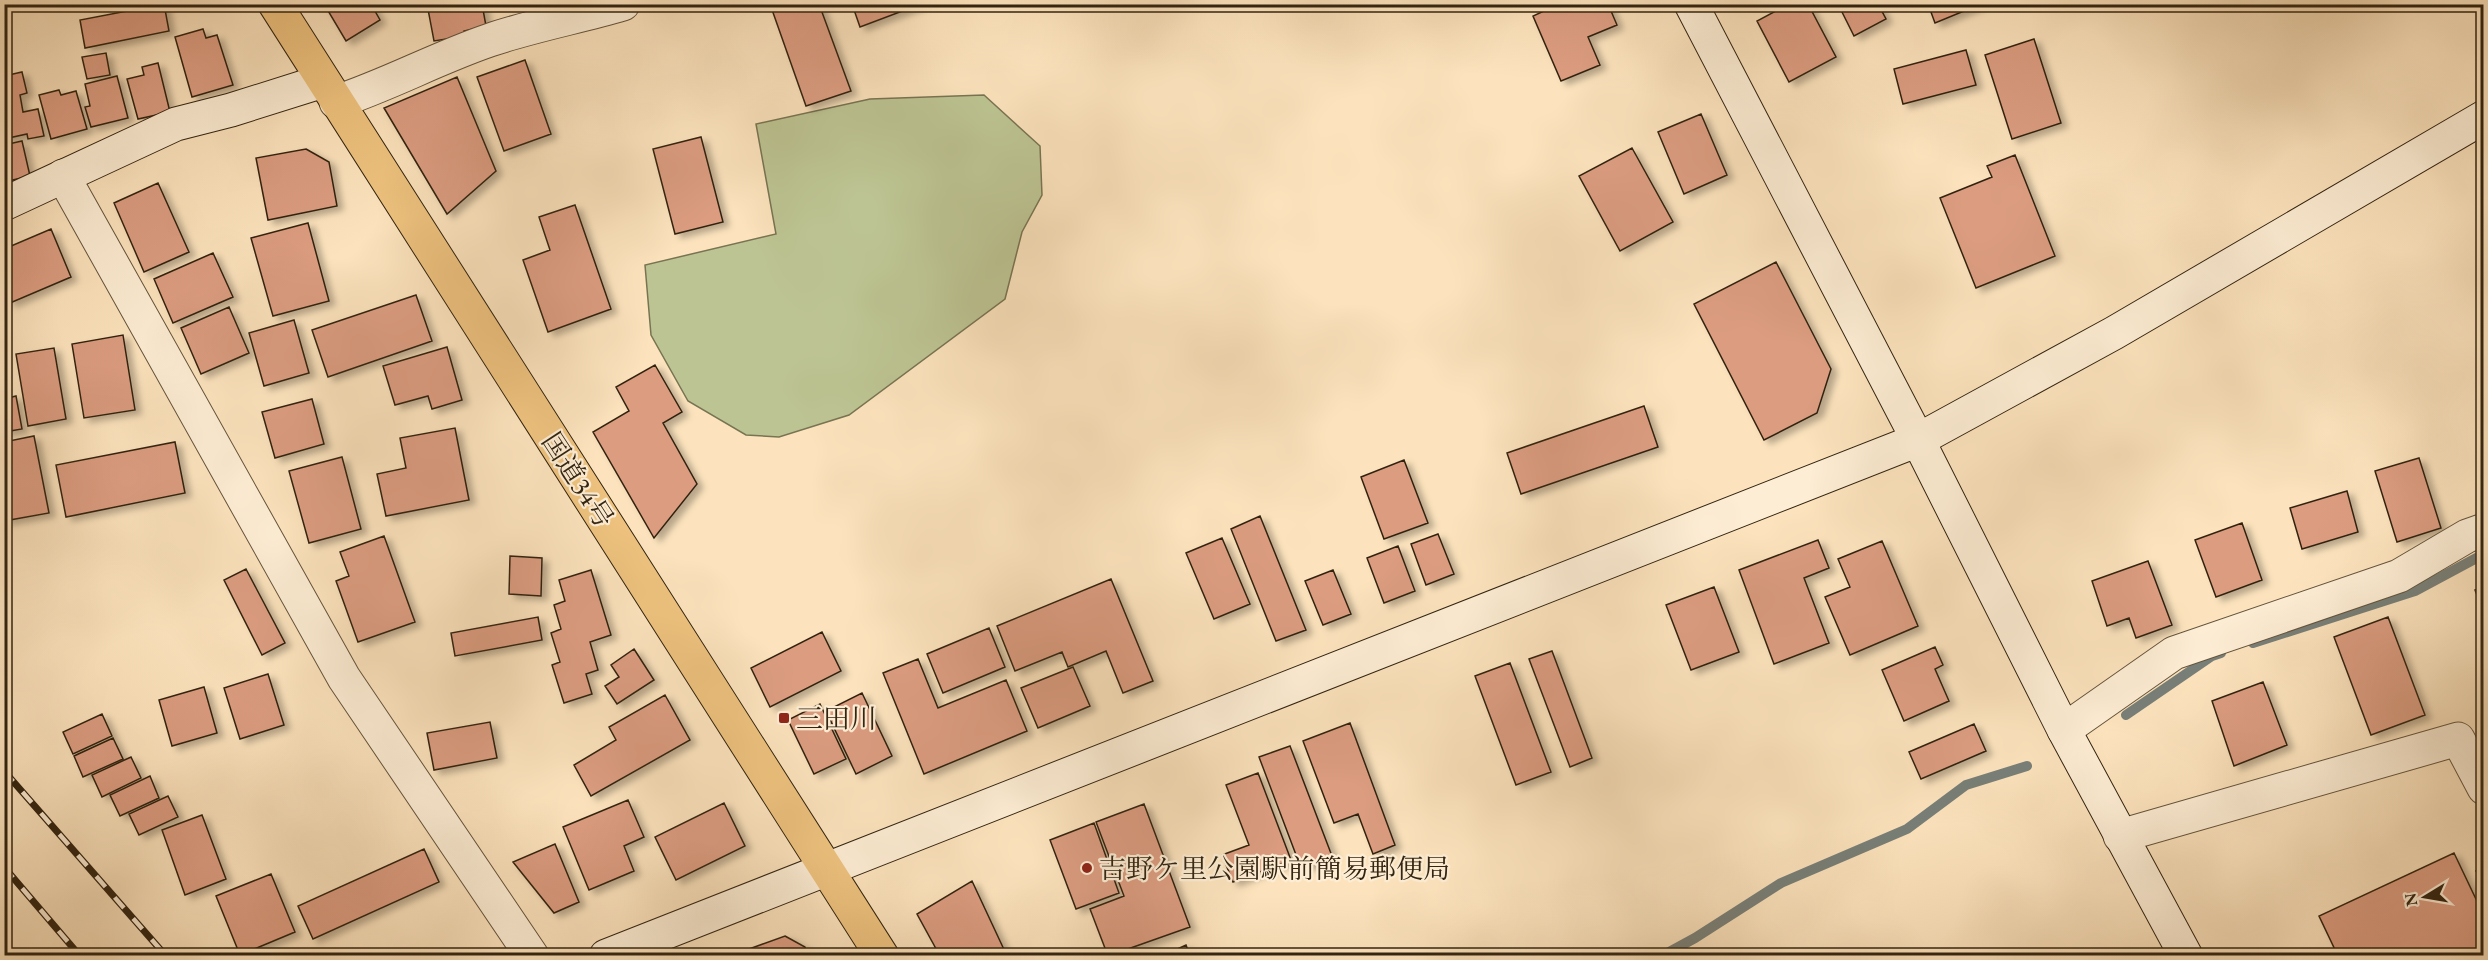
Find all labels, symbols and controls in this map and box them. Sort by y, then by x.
street label: 国道34号 [534,426,622,534]
place label: 三田川 [796,701,877,736]
marker: 三田川 [777,711,791,725]
place label: 吉野ケ里公園駅前簡易郵便局 [1099,851,1450,886]
marker: 吉野ケ里公園駅前簡易郵便局 [1080,861,1094,875]
north arrow [2395,867,2455,927]
text: N [2399,891,2422,908]

